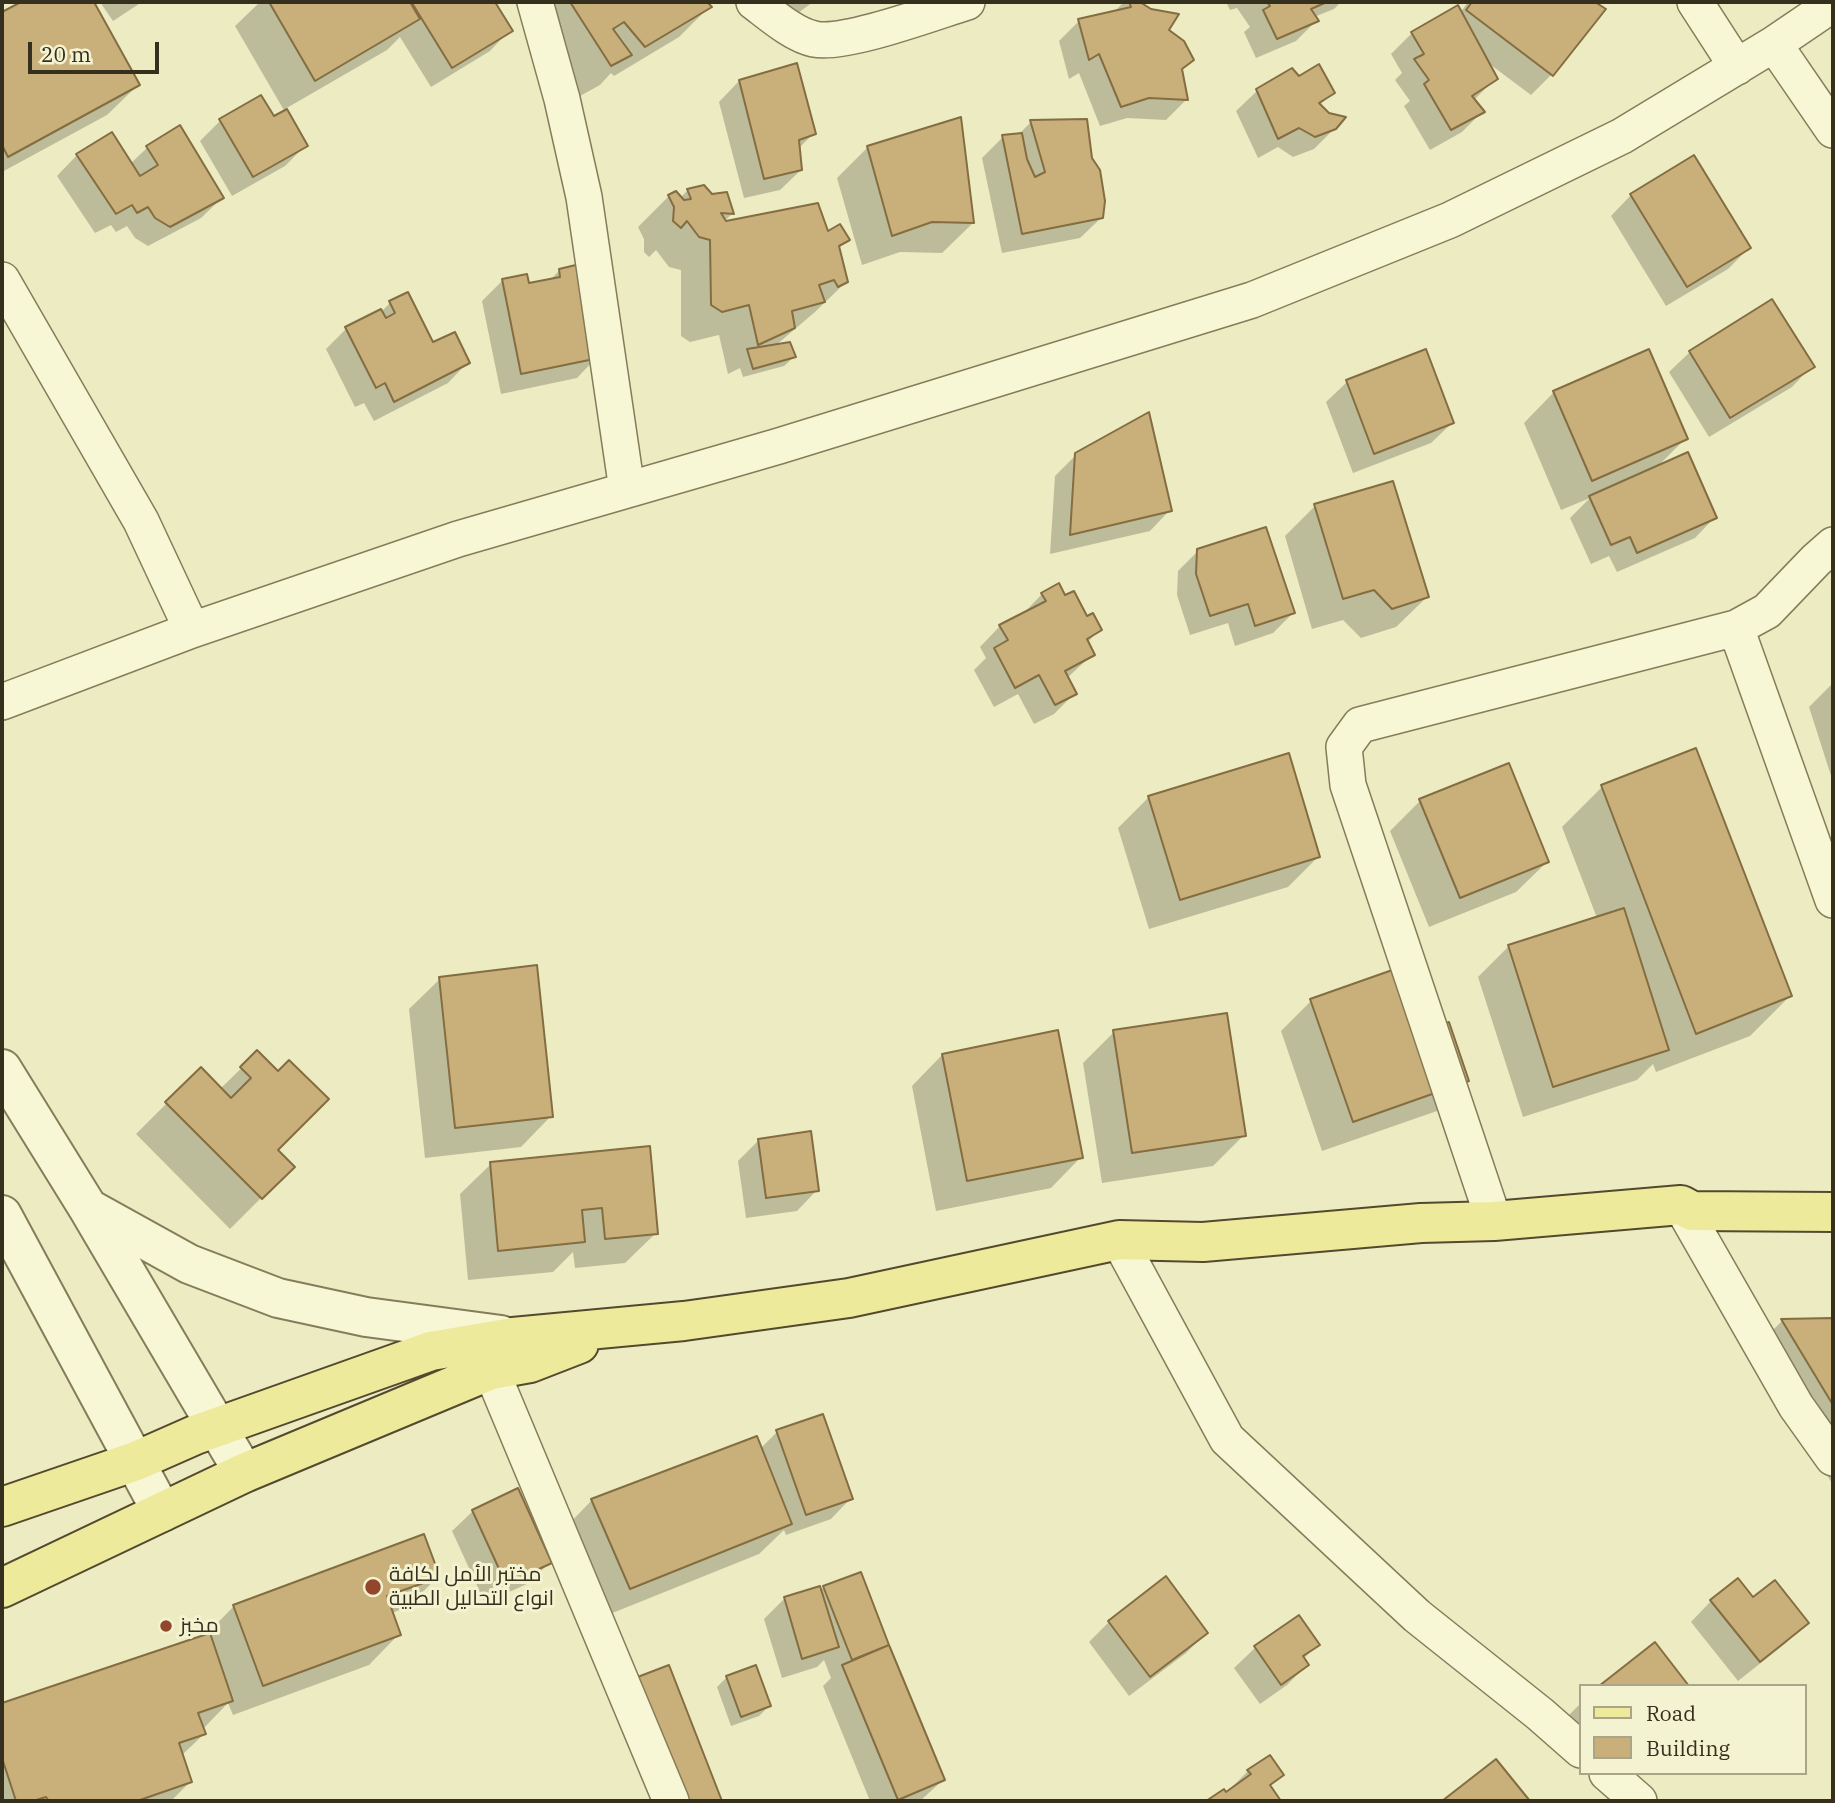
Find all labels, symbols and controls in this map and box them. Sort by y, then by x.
scale bar [32,28,163,72]
text: 20 m [41,40,91,68]
place label: مختبر الأمل لكافة انواع التحاليل الطبية [389,1562,554,1612]
marker: مختبر الأمل لكافة انواع التحاليل الطبية [363,1577,383,1597]
place label: مخبز [180,1613,219,1639]
marker: مخبز [158,1618,174,1634]
legend [1580,1684,1807,1775]
text: Road [1646,1699,1696,1727]
text: Building [1646,1734,1730,1762]

